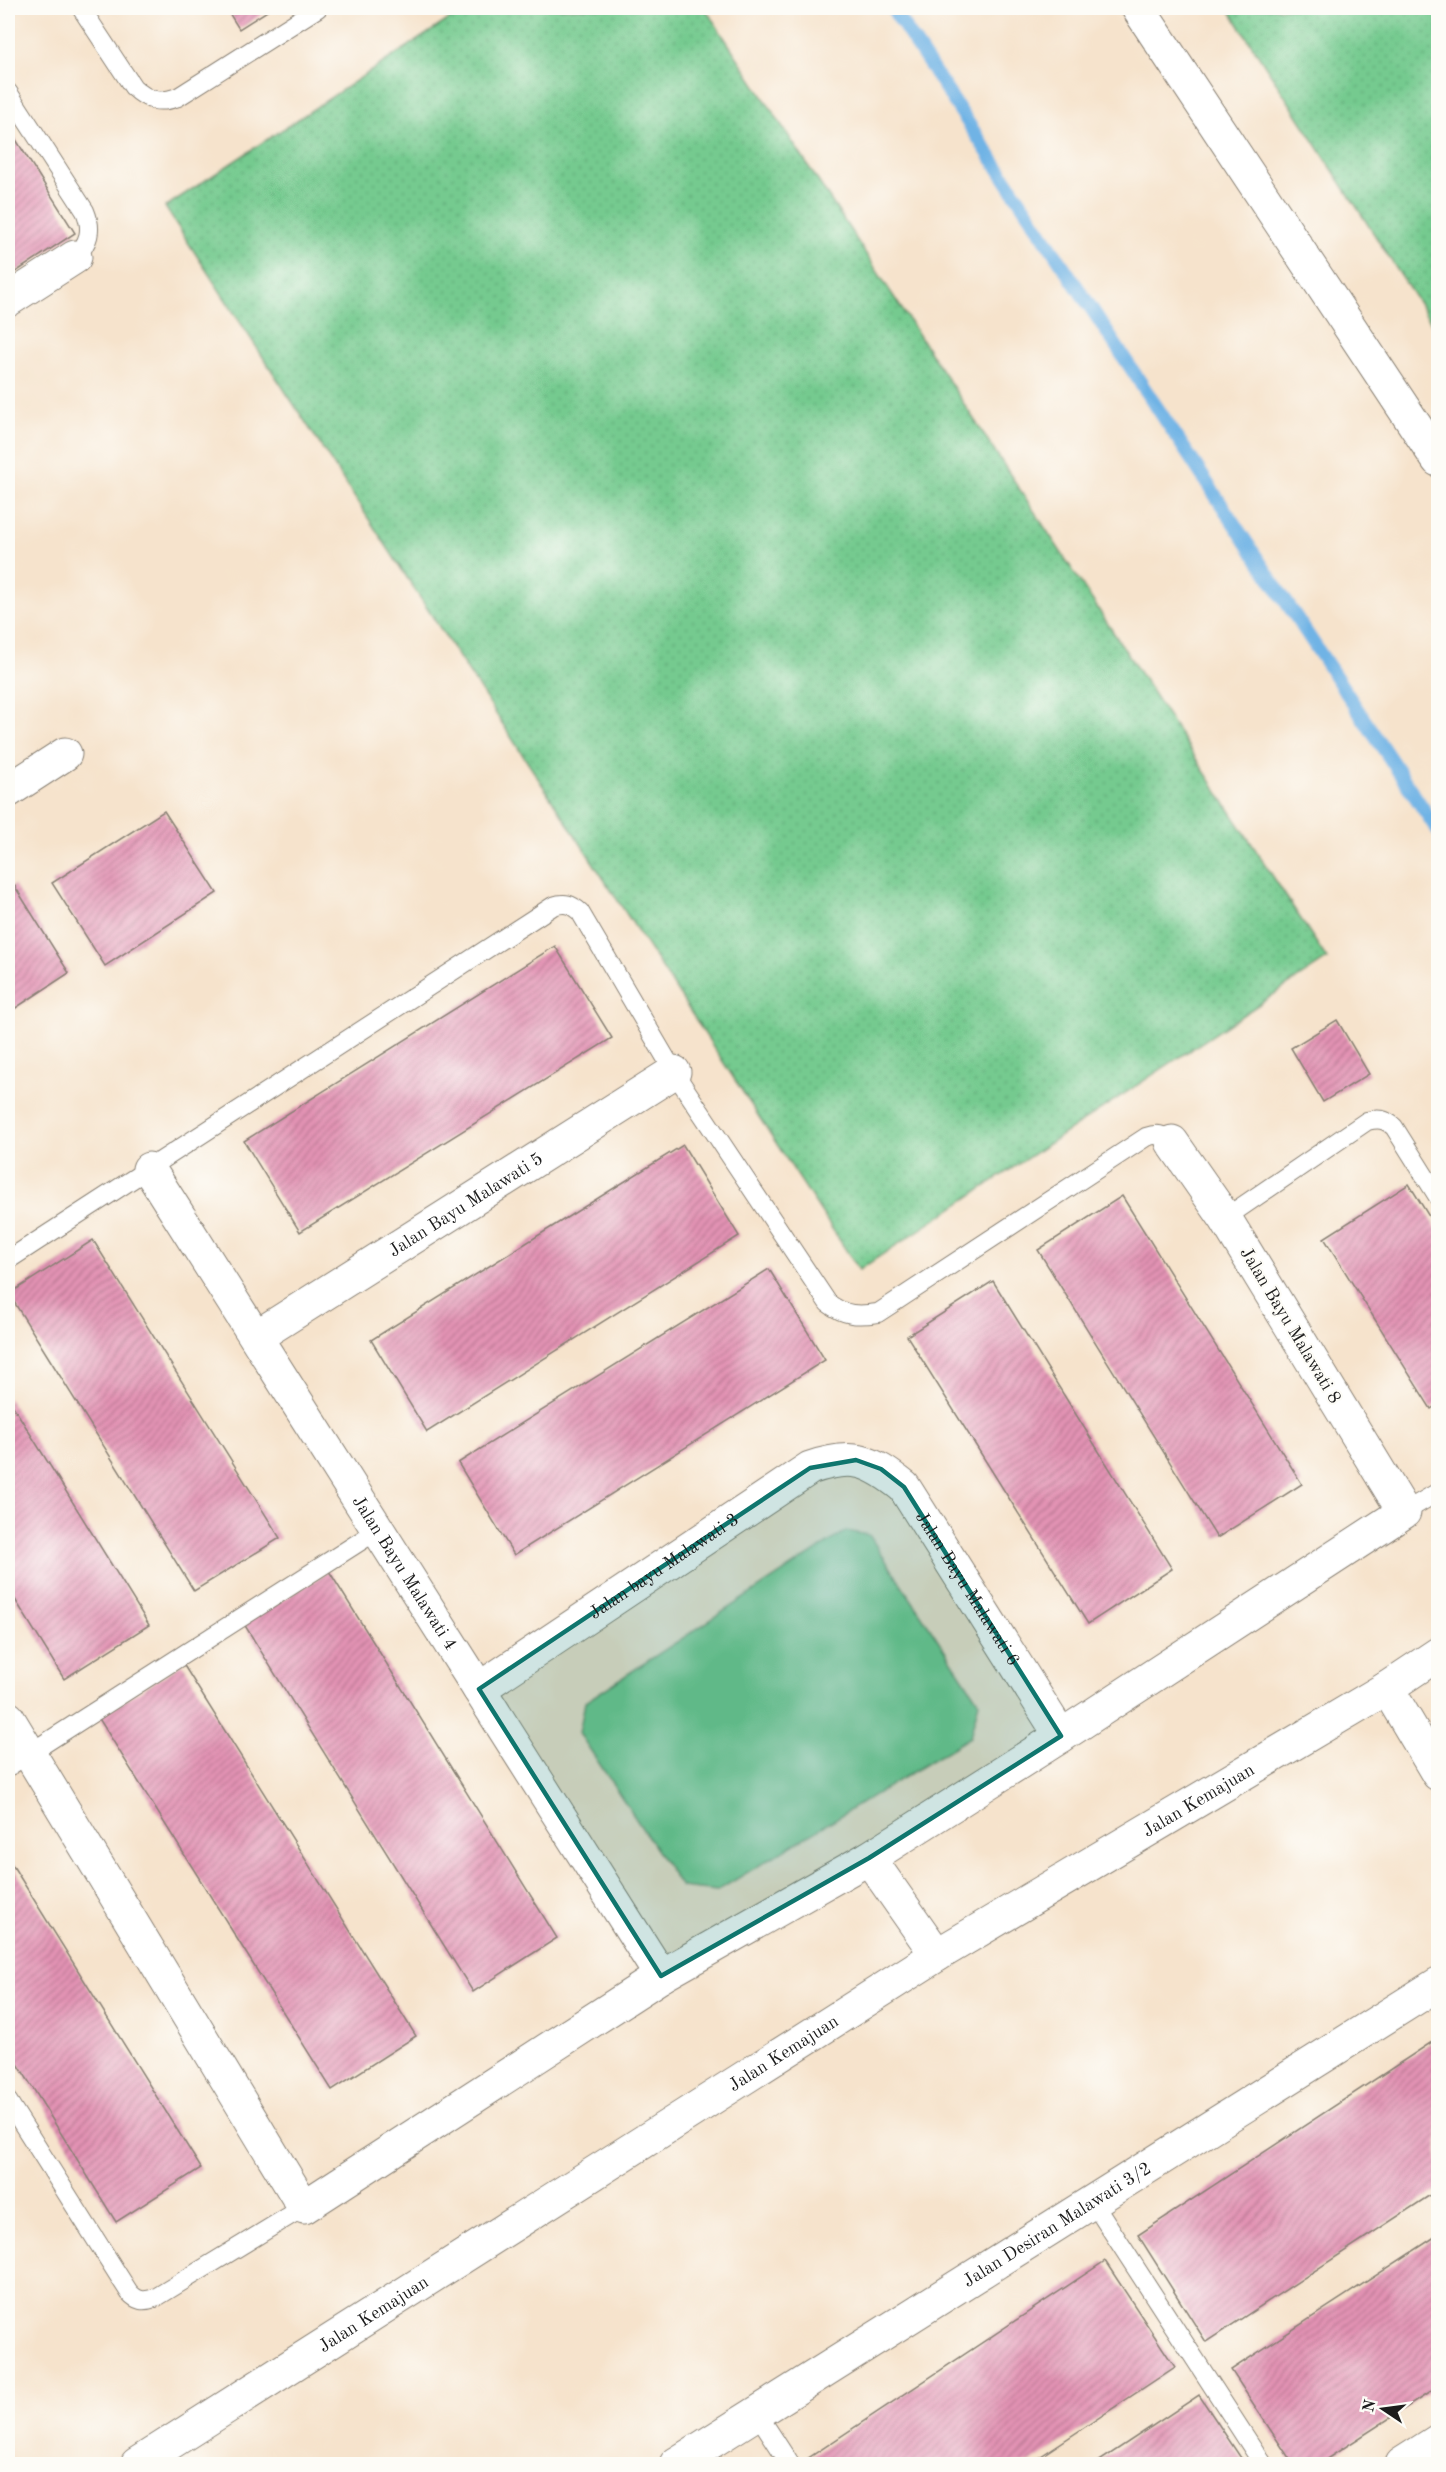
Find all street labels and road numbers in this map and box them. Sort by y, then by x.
street label: Jalan Bayu Malawati 5 [386,1150,546,1261]
street label: Jalan Bayu Malawati 8 [1236,1244,1344,1407]
street label: Jalan Bayu Malawati 4 [349,1493,460,1653]
street label: Jalan Bayu Malawati 6 [912,1508,1022,1669]
street label: Jalan bayu Malawati 3 [586,1510,742,1623]
street label: Jalan Kemajuan [1140,1761,1258,1841]
street label: Jalan Kemajuan [726,2012,842,2095]
street label: Jalan Desiran Malawati 3/2 [960,2159,1154,2291]
street label: Jalan Kemajuan [316,2273,432,2356]

